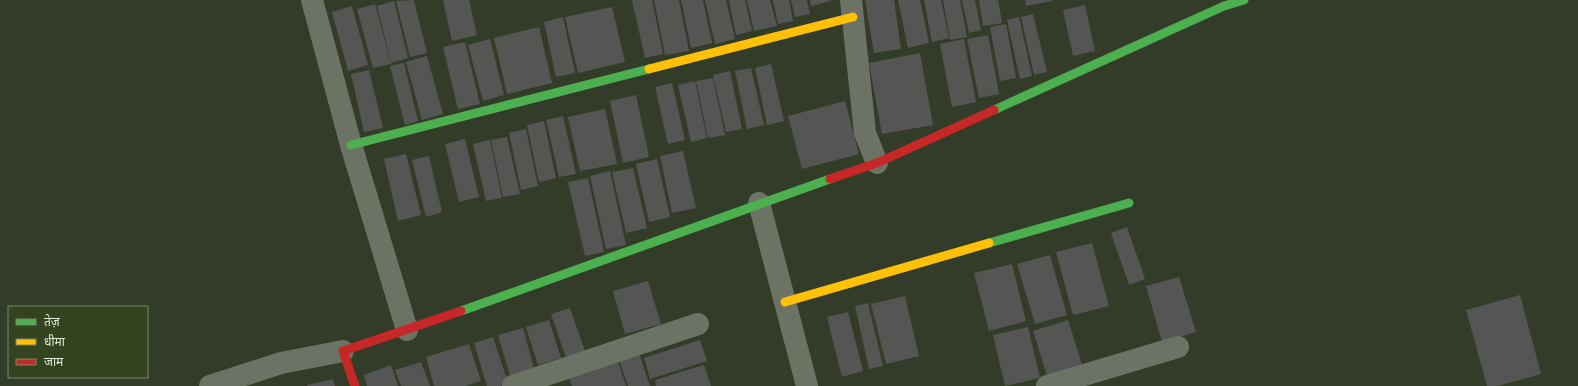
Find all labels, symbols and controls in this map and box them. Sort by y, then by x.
legend [8,306,148,378]
text: तेज़ [44,314,61,329]
text: धीमा [44,334,66,349]
text: जाम [44,354,64,369]

